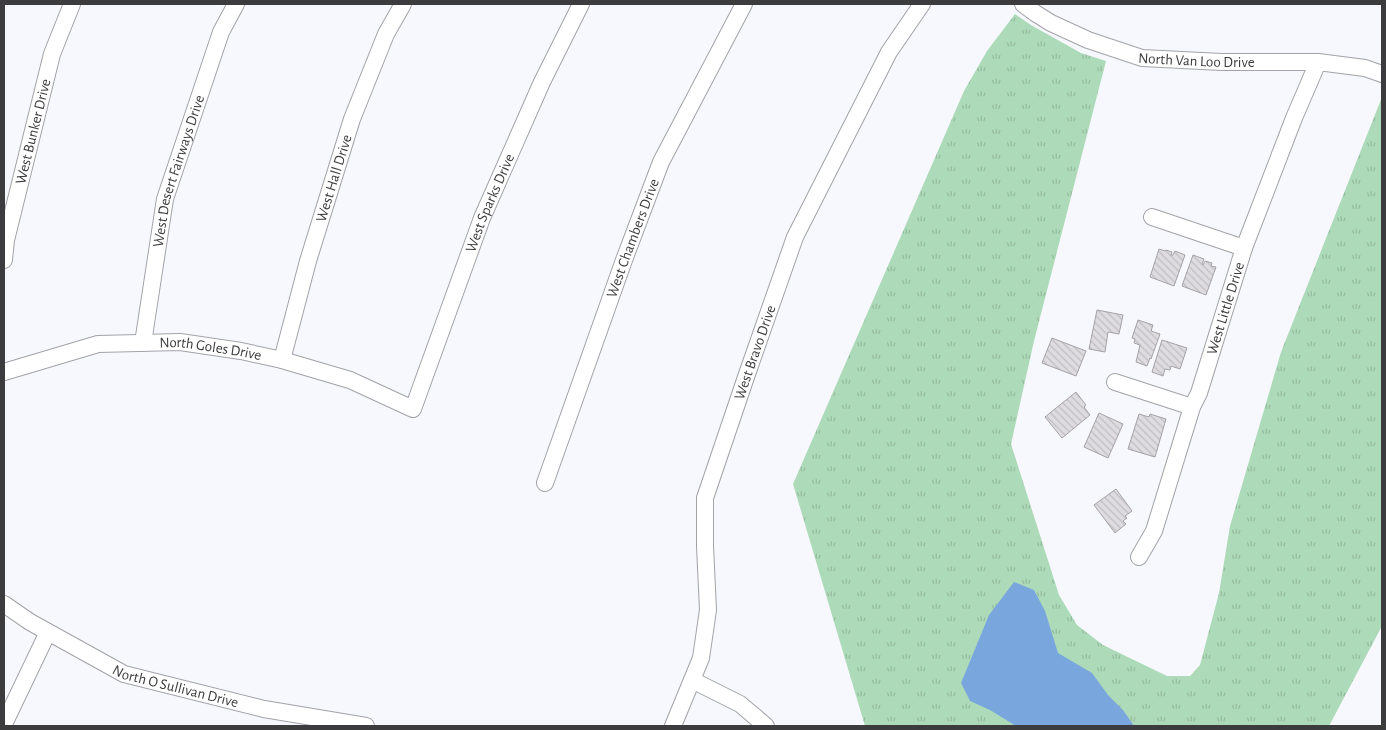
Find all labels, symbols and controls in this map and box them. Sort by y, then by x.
street label: North Van Loo Drive [1138,50,1255,70]
street label: West Bunker Drive [13,77,53,186]
street label: West Desert Fairways Drive [150,93,207,248]
street label: West Hall Drive [313,133,354,224]
street label: West Sparks Drive [463,151,517,254]
street label: West Chambers Drive [604,177,662,300]
street label: West Little Drive [1204,260,1247,357]
street label: West Bravo Drive [731,303,778,402]
street label: North Goles Drive [159,334,263,363]
street label: North O Sullivan Drive [110,662,240,710]

